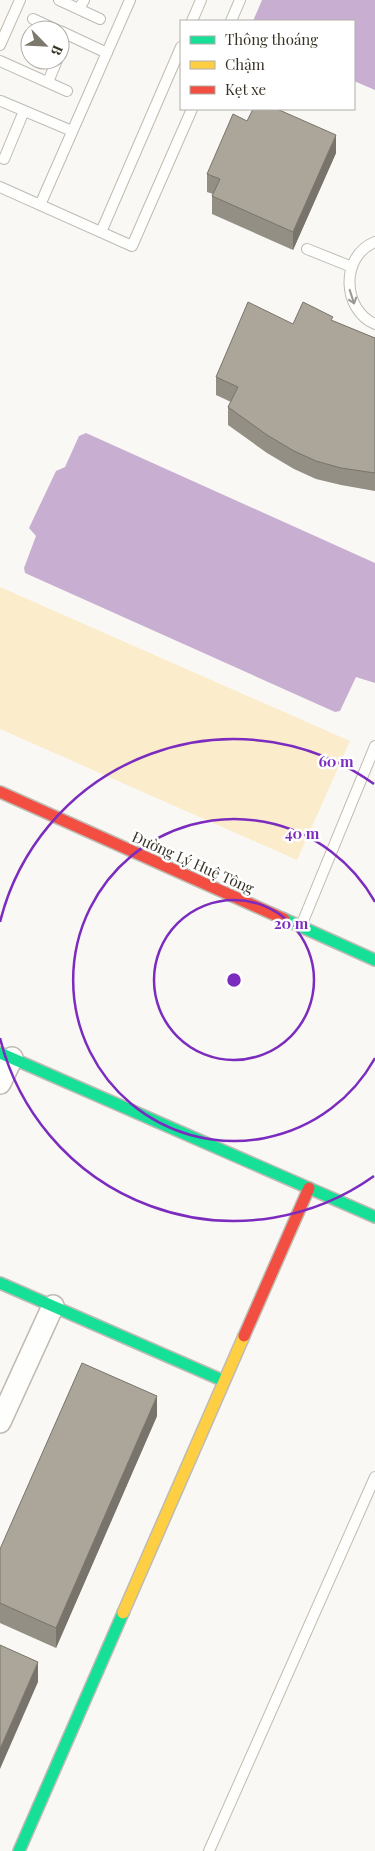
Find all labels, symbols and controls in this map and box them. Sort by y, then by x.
north arrow [20,20,70,70]
legend [180,20,355,110]
text: Thông thoáng [225,29,318,49]
text: B [47,42,68,59]
text: Chậm [225,54,266,74]
text: Kẹt xe [225,79,266,99]
one-way arrow [348,289,358,305]
text: 60 m [318,751,354,771]
text: 40 m [285,823,320,843]
street label: Đường Lý Huệ Tông [129,826,258,898]
text: 20 m [274,913,309,933]
centre of rings [225,971,243,989]

